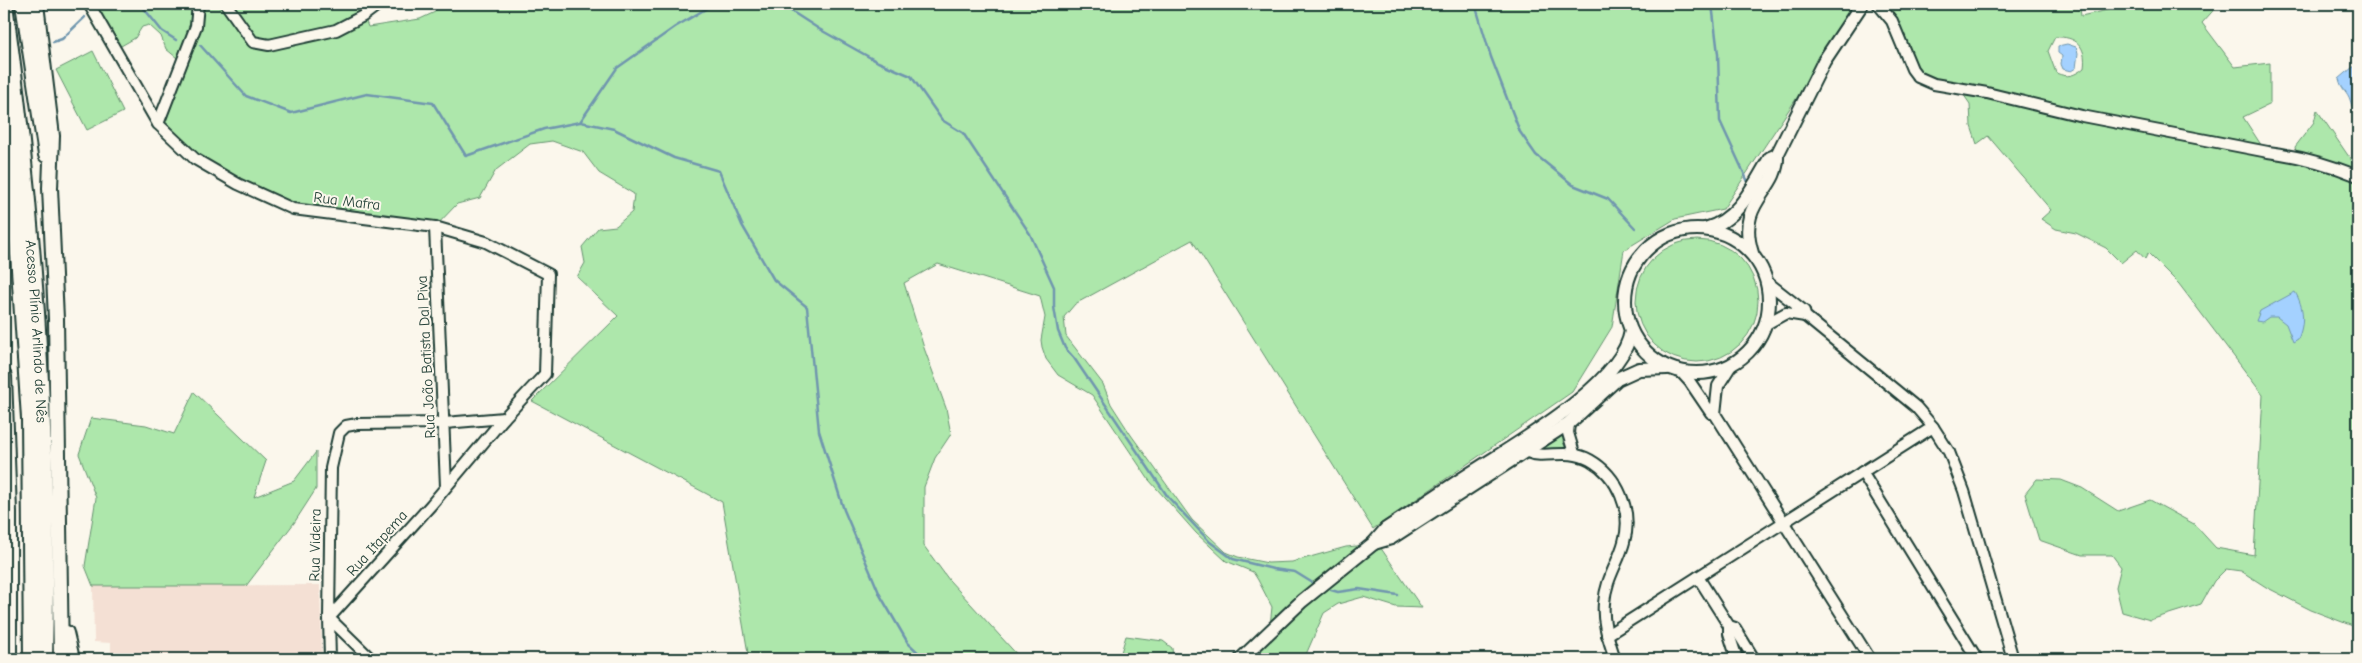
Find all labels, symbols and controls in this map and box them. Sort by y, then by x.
street label: Rua Mafra [313,188,381,214]
street label: Acesso Plínio Arlindo de Nês [21,239,51,423]
street label: Rua João Batista Dal Piva [413,275,439,439]
street label: Rua Itapema [343,506,411,580]
street label: Rua Videira [305,508,325,582]

